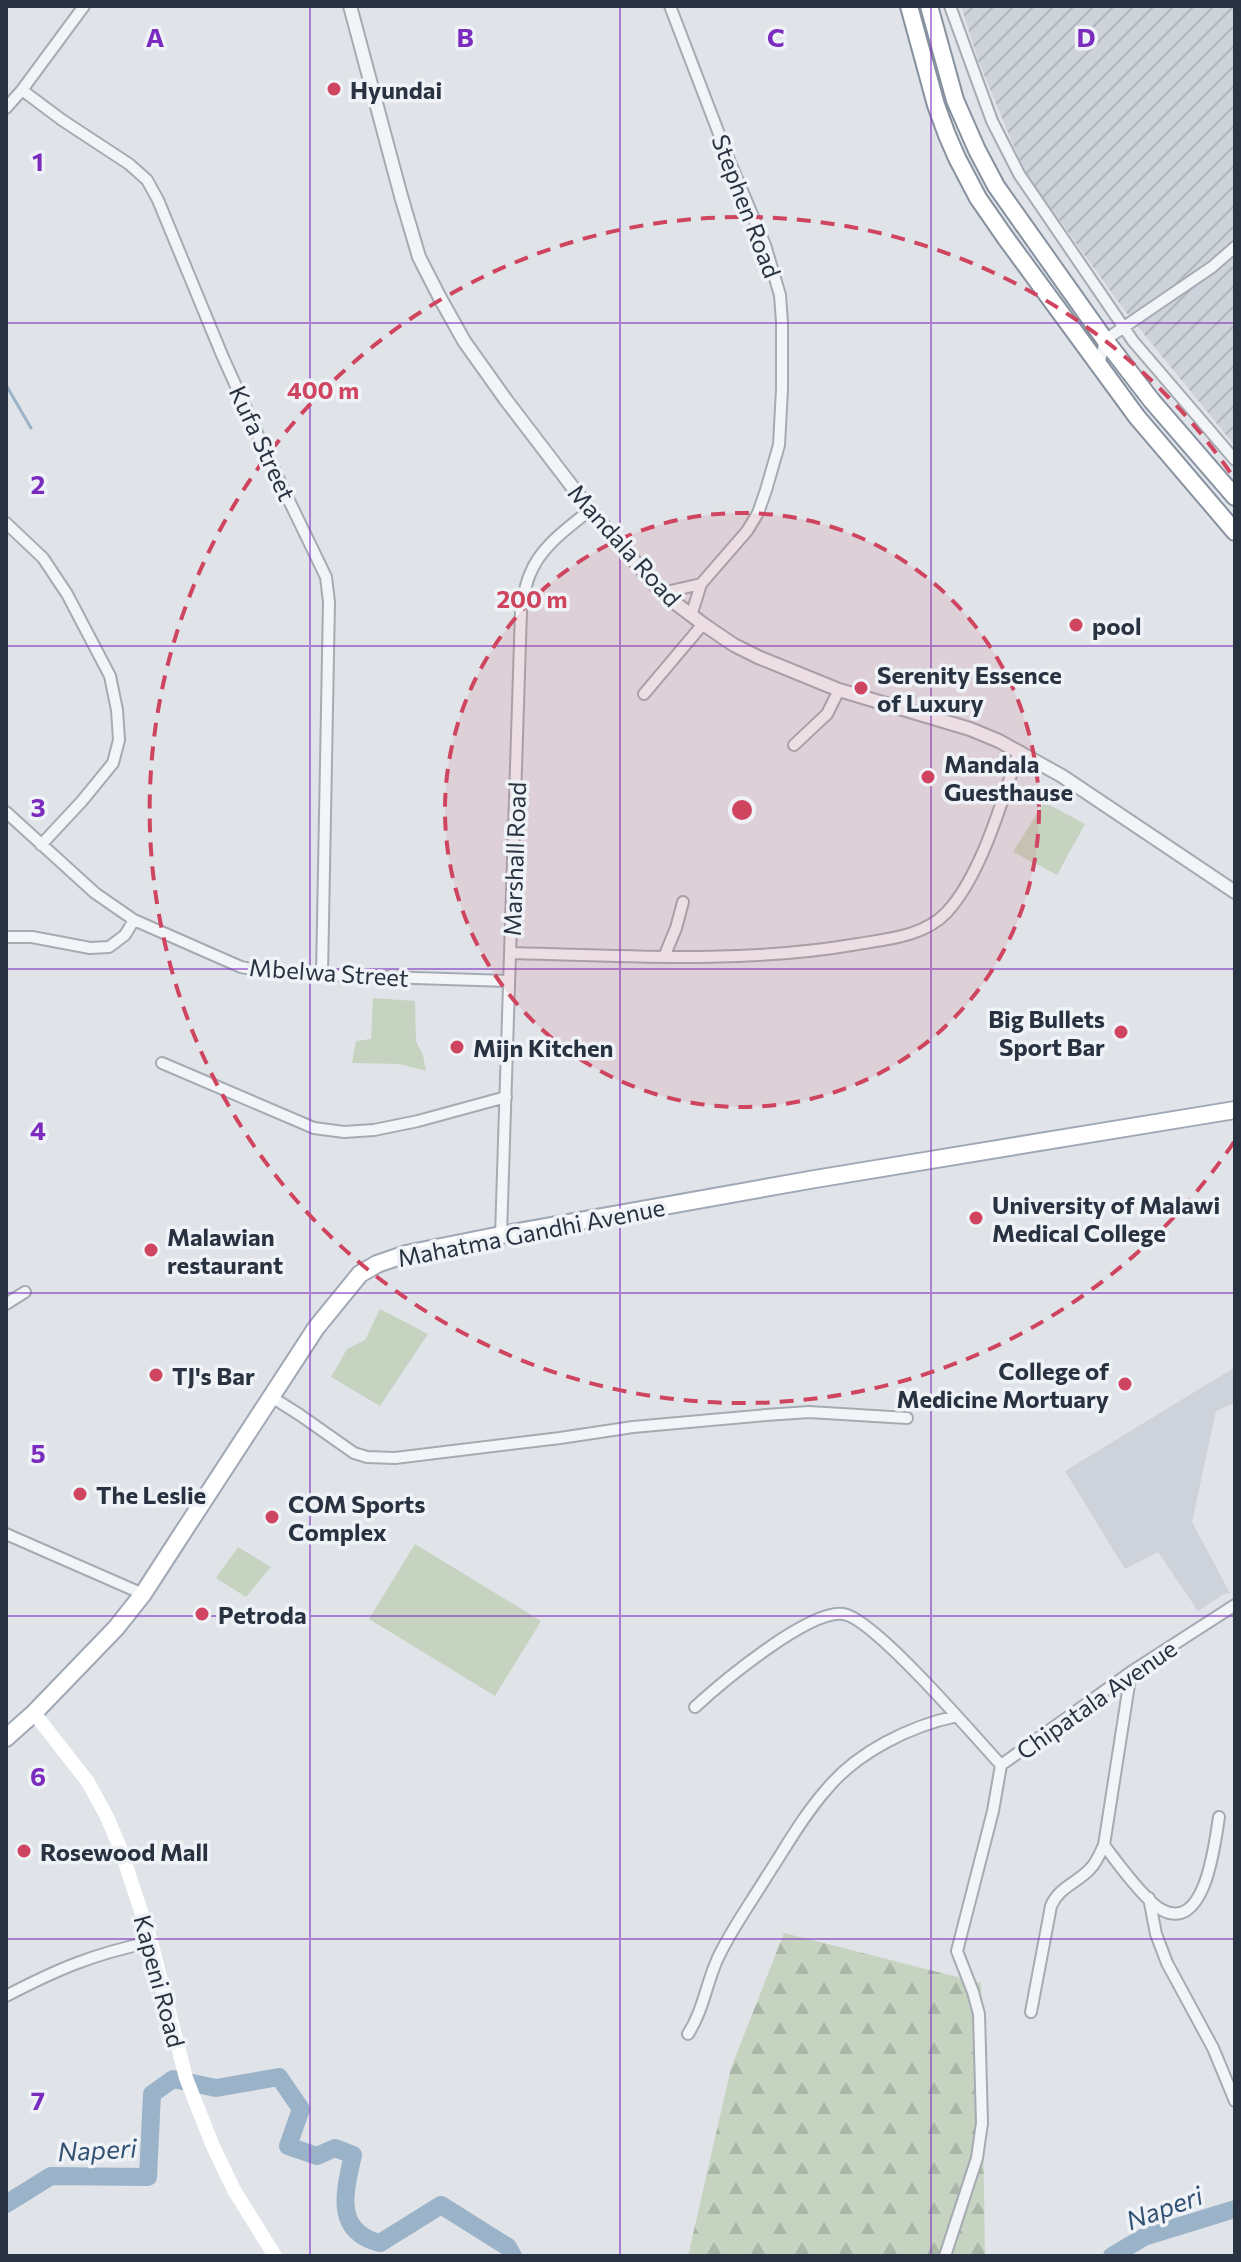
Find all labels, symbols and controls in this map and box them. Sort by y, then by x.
text: A [146,21,165,52]
text: B [456,21,474,52]
text: C [767,21,785,52]
text: D [1076,21,1096,52]
place label: Hyundai [350,75,442,104]
marker: Hyundai [325,80,343,98]
street label: Stephen Road [706,130,788,282]
text: 1 [32,145,44,176]
text: 400 m [287,375,359,404]
street label: Kufa Street [224,381,302,505]
text: 2 [31,468,45,499]
street label: Mandala Road [562,478,688,612]
text: 200 m [497,584,567,613]
place label: pool [1092,611,1141,640]
marker: pool [1067,616,1085,634]
place label: Serenity Essence of Luxury [877,660,1062,717]
marker: Serenity Essence of Luxury [852,679,870,697]
place label: Mandala Guesthause [944,749,1073,806]
marker: Mandala Guesthause [919,768,937,786]
street label: Marshall Road [497,781,531,937]
text: 3 [30,791,46,822]
centre of rings [728,796,756,824]
street label: Mbelwa Street [248,952,410,992]
place label: Big Bullets Sport Bar [988,1004,1105,1061]
marker: Big Bullets Sport Bar [1112,1023,1130,1041]
place label: Mijn Kitchen [473,1033,613,1062]
marker: Mijn Kitchen [448,1038,466,1056]
text: 4 [30,1114,46,1145]
place label: University of Malawi Medical College [992,1190,1220,1247]
street label: Mahatma Gandhi Avenue [395,1192,667,1272]
marker: University of Malawi Medical College [967,1209,985,1227]
place label: Malawian restaurant [167,1222,283,1279]
marker: Malawian restaurant [142,1241,160,1259]
place label: College of Medicine Mortuary [896,1356,1109,1413]
place label: TJ's Bar [172,1361,255,1390]
marker: TJ's Bar [147,1366,165,1384]
marker: College of Medicine Mortuary [1116,1375,1134,1393]
text: 5 [30,1437,46,1468]
place label: The Leslie [96,1480,206,1509]
marker: The Leslie [71,1485,89,1503]
place label: COM Sports Complex [288,1489,425,1546]
marker: COM Sports Complex [263,1508,281,1526]
place label: Petroda [218,1600,307,1629]
marker: Petroda [193,1605,211,1623]
street label: Chipatala Avenue [1010,1633,1182,1765]
text: 6 [30,1760,46,1791]
place label: Rosewood Mall [40,1837,209,1866]
marker: Rosewood Mall [15,1842,33,1860]
street label: Kapeni Road [128,1912,192,2050]
text: 7 [31,2084,45,2115]
water label: Naperi [57,2131,139,2167]
water label: Naperi [1121,2178,1208,2235]

